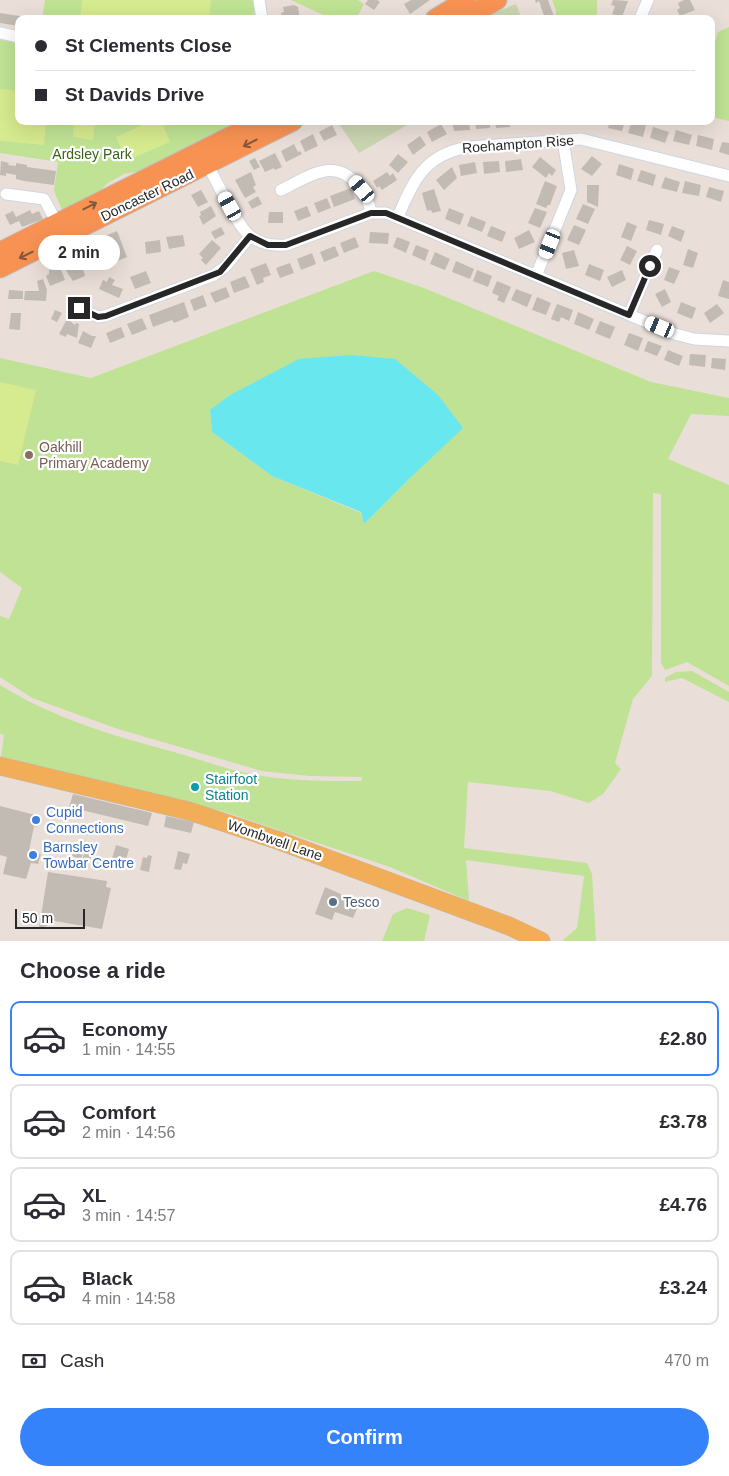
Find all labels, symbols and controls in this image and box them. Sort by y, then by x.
text: St Clements Close [65,35,232,56]
text: St Davids Drive [65,84,204,105]
street label: Roehampton Rise [462,132,575,156]
one-way arrow [242,139,257,149]
park label: Ardsley Park [52,146,133,162]
street label: Doncaster Road [98,166,196,224]
car [346,173,377,205]
car [216,189,243,223]
one-way arrow [83,201,98,211]
car [537,227,562,261]
callout: 2 min [38,236,120,270]
text: 2 min [58,244,100,261]
one-way arrow [19,251,34,260]
route start [639,255,661,277]
route end [68,297,90,319]
car [643,314,676,340]
place label: Oakhill Primary Academy [39,439,149,471]
marker: Oakhill Primary Academy [23,449,35,461]
place label: Stairfoot Station [205,771,257,803]
marker: Stairfoot Station [189,781,201,793]
place label: Cupid Connections [46,804,124,836]
marker: Cupid Connections [30,814,42,826]
street label: Wombwell Lane [225,816,325,864]
place label: Barnsley Towbar Centre [43,839,134,871]
marker: Barnsley Towbar Centre [27,849,39,861]
place label: Tesco [343,894,380,910]
marker: Tesco [327,896,339,908]
scale bar [15,906,85,929]
text: 50 m [22,910,53,926]
text: Choose a ride [20,958,165,983]
icon: car [22,1016,67,1061]
text: Economy [82,1019,168,1040]
text: £2.80 [659,1028,707,1049]
text: 1 min · 14:55 [82,1041,175,1058]
icon: car [22,1099,67,1144]
text: Comfort [82,1102,156,1123]
text: £3.78 [659,1111,707,1132]
text: 2 min · 14:56 [82,1124,175,1141]
icon: car [22,1182,67,1227]
text: XL [82,1185,106,1206]
text: £4.76 [659,1194,707,1215]
text: 3 min · 14:57 [82,1207,175,1224]
icon: car [22,1265,67,1310]
text: Black [82,1268,133,1289]
text: £3.24 [659,1277,707,1298]
text: 4 min · 14:58 [82,1290,175,1307]
icon: cash [20,1347,48,1375]
text: Cash [60,1350,104,1371]
text: 470 m [665,1352,709,1369]
button: Confirm [20,1408,709,1466]

